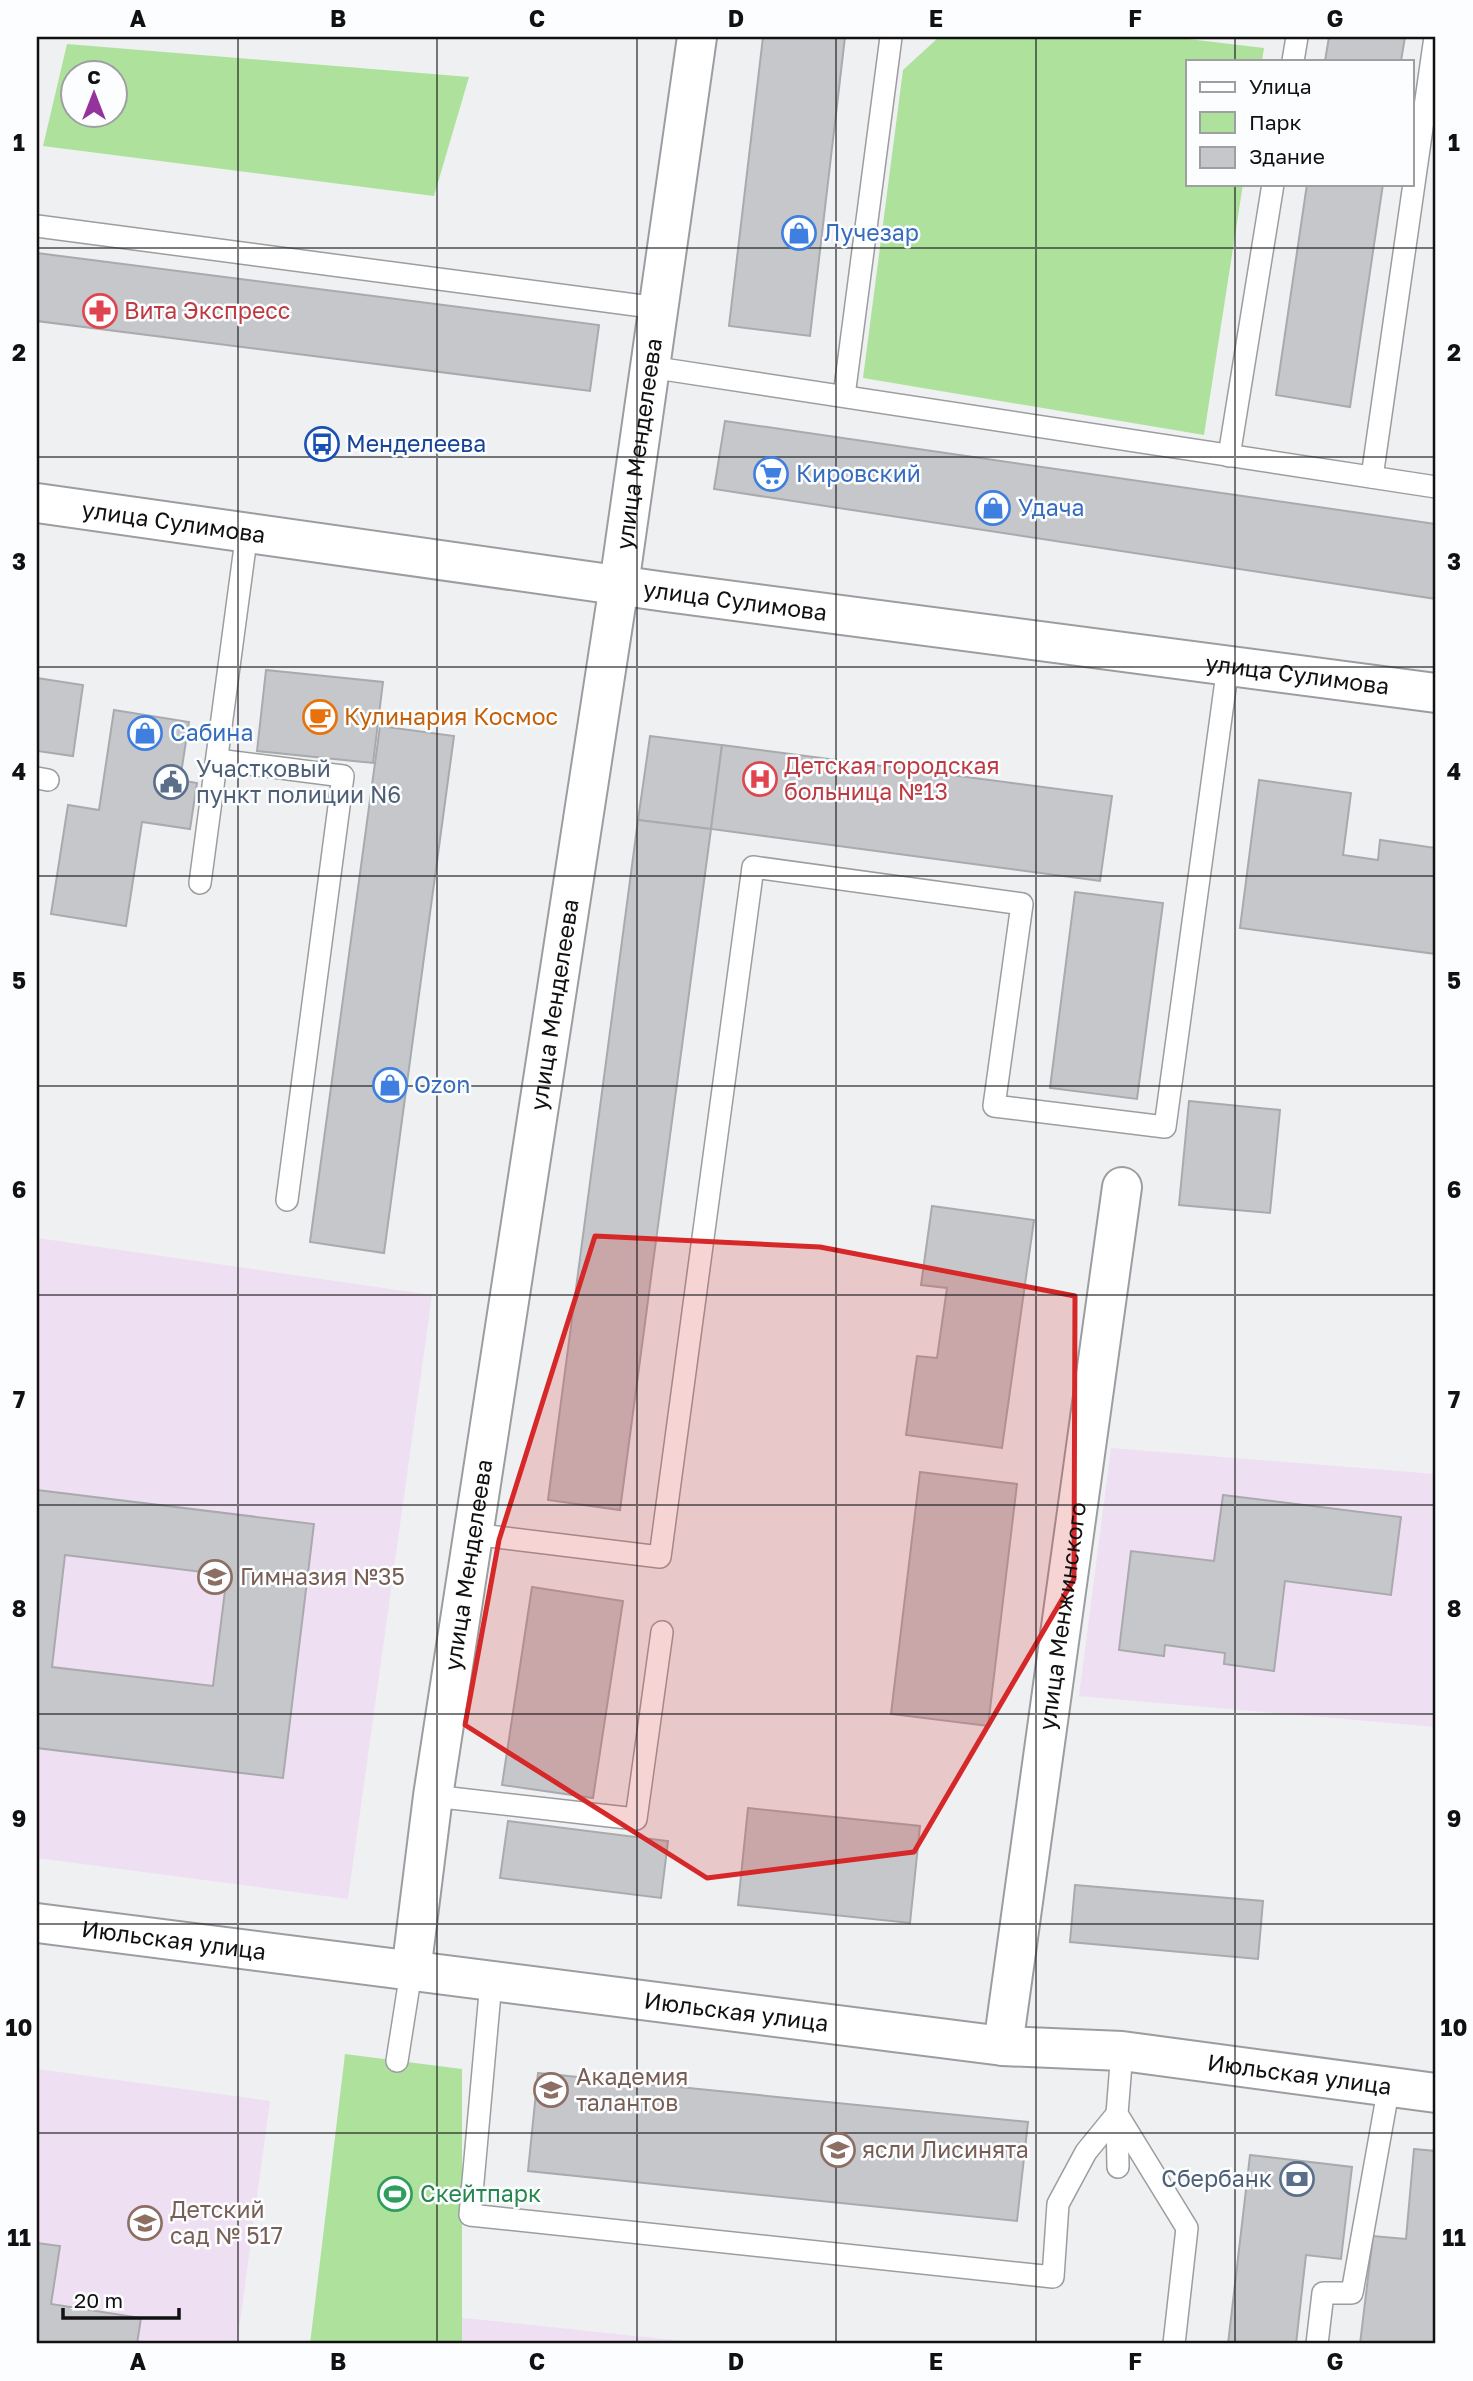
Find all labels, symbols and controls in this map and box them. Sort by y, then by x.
text: A [130,4,147,32]
text: B [330,4,346,32]
text: C [529,4,545,32]
text: D [728,4,744,32]
text: E [929,4,943,32]
text: F [1128,4,1142,32]
text: G [1327,4,1343,32]
north arrow [60,60,130,130]
legend [1186,60,1414,186]
text: С [87,65,101,88]
text: Улица [1249,73,1312,99]
text: Парк [1249,109,1302,135]
text: 1 [13,128,25,156]
text: 1 [1448,128,1460,156]
text: Здание [1249,143,1325,169]
shop icon: Лучезар [780,214,818,252]
place label: Лучезар [824,218,919,246]
pharmacy icon: Вита Экспресс [81,292,119,330]
place label: Вита Экспресс [124,296,290,324]
street label: улица Менделеева [609,336,667,552]
text: 2 [12,338,26,366]
text: 2 [1447,338,1461,366]
bus stop icon: Менделеева [303,425,341,463]
place label: Менделеева [346,429,486,457]
supermarket icon: Кировский [752,455,790,493]
place label: Кировский [796,459,921,487]
shop icon: Удача [974,489,1012,527]
place label: Удача [1018,493,1084,521]
street label: улица Сулимова [80,495,267,548]
text: 3 [12,547,26,575]
text: 3 [1447,547,1461,575]
street label: улица Сулимова [642,574,829,626]
street label: улица Сулимова [1204,648,1391,700]
cafe icon: Кулинария Космос [301,698,339,736]
place label: Кулинария Космос [344,702,558,730]
shop icon: Сабина [126,714,164,752]
place label: Сабина [170,718,253,746]
place label: Детская городская больница №13 [784,751,1000,805]
place label: Участковый пункт полиции N6 [196,754,401,808]
text: 4 [12,757,26,785]
text: 4 [1447,757,1461,785]
hospital icon: Детская городская больница №13 [741,760,779,798]
public building icon: Участковый пункт полиции N6 [152,763,190,801]
street label: улица Менделеева [524,897,584,1112]
text: 5 [12,966,26,994]
text: 5 [1447,966,1461,994]
shop icon: Ozon [371,1066,409,1104]
place label: Ozon [414,1070,470,1098]
text: 6 [12,1175,26,1203]
text: 6 [1447,1175,1461,1203]
text: 7 [13,1385,25,1413]
text: 7 [1448,1385,1460,1413]
street label: улица Менделеева [437,1457,498,1673]
street label: улица Менжинского [1032,1500,1091,1732]
school or university icon: Гимназия №35 [196,1558,234,1596]
place label: Гимназия №35 [240,1562,405,1590]
text: 8 [12,1594,26,1622]
text: 8 [1447,1594,1461,1622]
text: 9 [12,1804,26,1832]
text: 9 [1447,1804,1461,1832]
street label: Июльская улица [80,1914,268,1965]
street label: Июльская улица [643,1985,830,2037]
text: 10 [6,2013,32,2041]
text: 10 [1441,2013,1467,2041]
street label: Июльская улица [1206,2048,1394,2100]
place label: Академия талантов [576,2062,688,2116]
school or university icon: Академия талантов [532,2071,570,2109]
school or university icon: ясли Лисинята [819,2131,857,2169]
place label: ясли Лисинята [862,2135,1029,2163]
bank icon: Сбербанк [1278,2160,1316,2198]
place label: Сбербанк [1161,2164,1272,2192]
sports icon: Скейтпарк [376,2175,414,2213]
place label: Скейтпарк [420,2179,541,2207]
place label: Детский сад № 517 [170,2195,283,2249]
school or university icon: Детский сад № 517 [126,2204,164,2242]
text: 11 [7,2223,31,2251]
text: 11 [1442,2223,1466,2251]
scale bar [63,2276,178,2320]
text: 20 m [74,2287,123,2313]
text: A [130,2347,147,2375]
text: B [330,2347,346,2375]
text: C [529,2347,545,2375]
text: D [728,2347,744,2375]
text: E [929,2347,943,2375]
text: F [1128,2347,1142,2375]
text: G [1327,2347,1343,2375]

